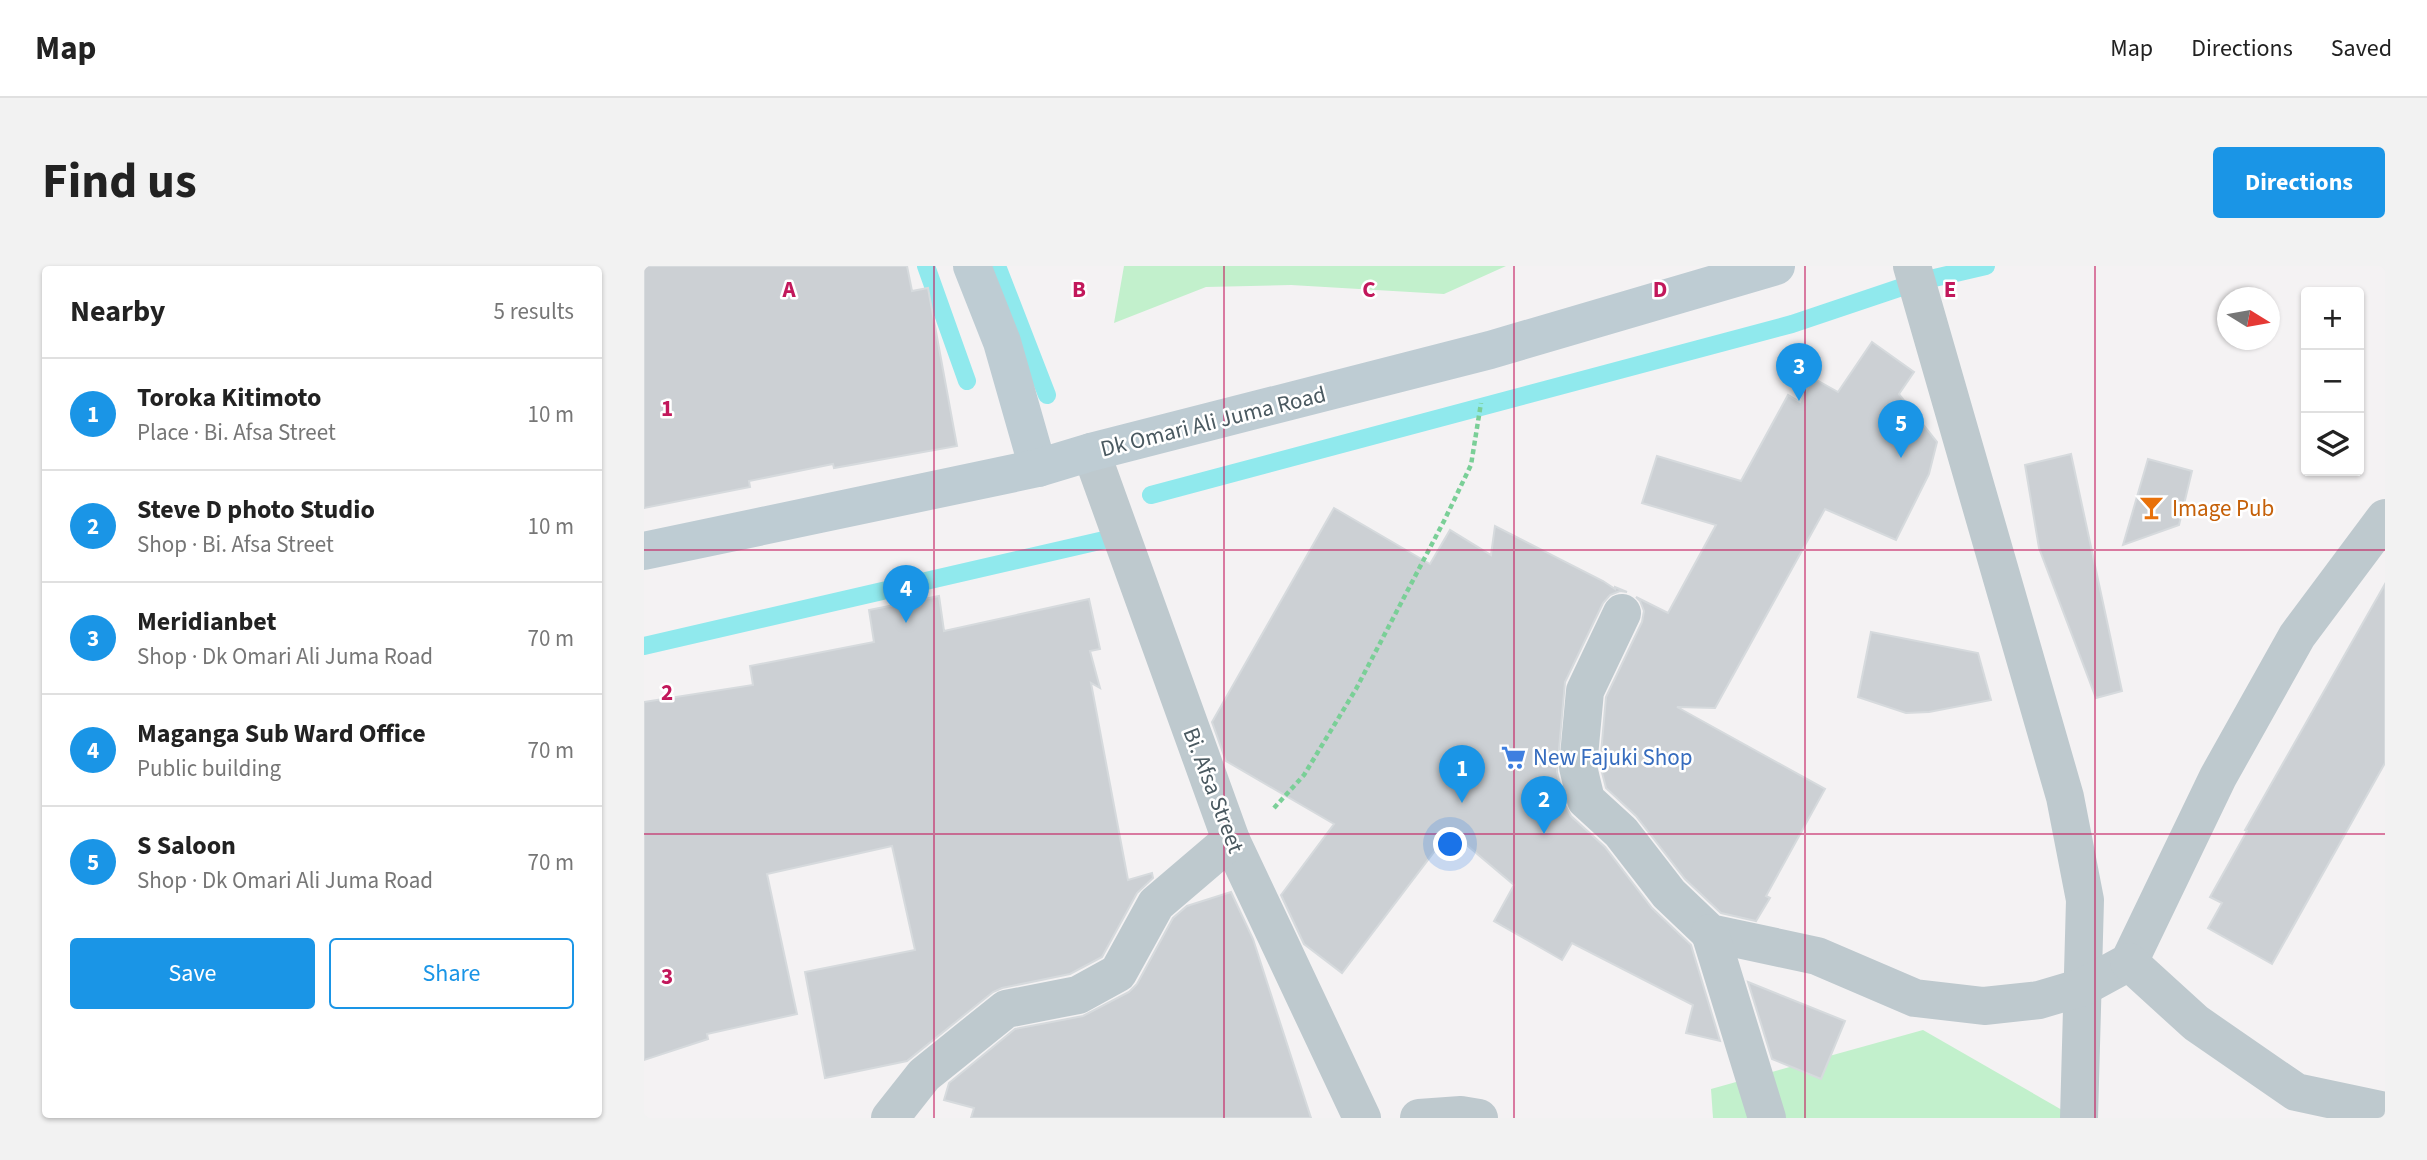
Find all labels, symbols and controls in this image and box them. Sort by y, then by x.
text: Map [35,25,96,72]
text: Map [2110,31,2153,66]
text: Directions [2191,31,2293,66]
text: Saved [2331,31,2392,66]
text: Find us [42,147,197,217]
button: Directions [2213,147,2385,218]
text: A [781,273,796,306]
text: B [1072,273,1086,306]
text: C [1362,273,1376,306]
text: D [1653,273,1667,306]
text: E [1944,273,1956,306]
north arrow [2217,287,2280,350]
map controls [2301,287,2364,476]
button: + [2301,287,2364,350]
text: Nearby [70,290,165,333]
text: 5 results [494,295,574,328]
pin: 3 [1776,343,1822,401]
button: − [2301,350,2364,413]
street label: Dk Omari Ali Juma Road [1097,378,1329,465]
text: Toroka Kitimoto [137,379,322,416]
text: 1 [661,392,673,425]
text: 1 [87,398,99,431]
text: 10 m [527,398,574,431]
pin: 5 [1878,400,1924,458]
button: layers [2301,413,2364,476]
text: Place · Bi. Afsa Street [137,416,336,449]
text: Steve D photo Studio [137,491,375,528]
place label: Image Pub [2172,492,2274,525]
bar icon: Image Pub [2138,494,2166,522]
text: 2 [87,510,99,543]
text: 10 m [527,510,574,543]
text: Shop · Bi. Afsa Street [137,528,334,561]
pin: 4 [883,565,929,623]
text: Meridianbet [137,603,277,640]
text: 3 [87,622,99,655]
text: 70 m [527,622,574,655]
text: Shop · Dk Omari Ali Juma Road [137,640,433,673]
text: 2 [661,676,673,709]
text: Maganga Sub Ward Office [137,715,426,752]
street label: Bi. Afsa Street [1175,723,1253,858]
text: 4 [87,734,99,767]
text: 70 m [527,734,574,767]
place label: New Fajuki Shop [1533,741,1693,774]
supermarket icon: New Fajuki Shop [1499,743,1527,771]
pin: 1 [1439,745,1485,803]
text: Public building [137,752,281,785]
pin: 2 [1521,776,1567,834]
text: S Saloon [137,827,236,864]
your location [1433,827,1467,861]
text: 5 [87,846,99,879]
text: 70 m [527,846,574,879]
text: Shop · Dk Omari Ali Juma Road [137,864,433,897]
button: Save [70,938,315,1009]
button: Share [329,938,574,1009]
text: 3 [661,960,673,993]

